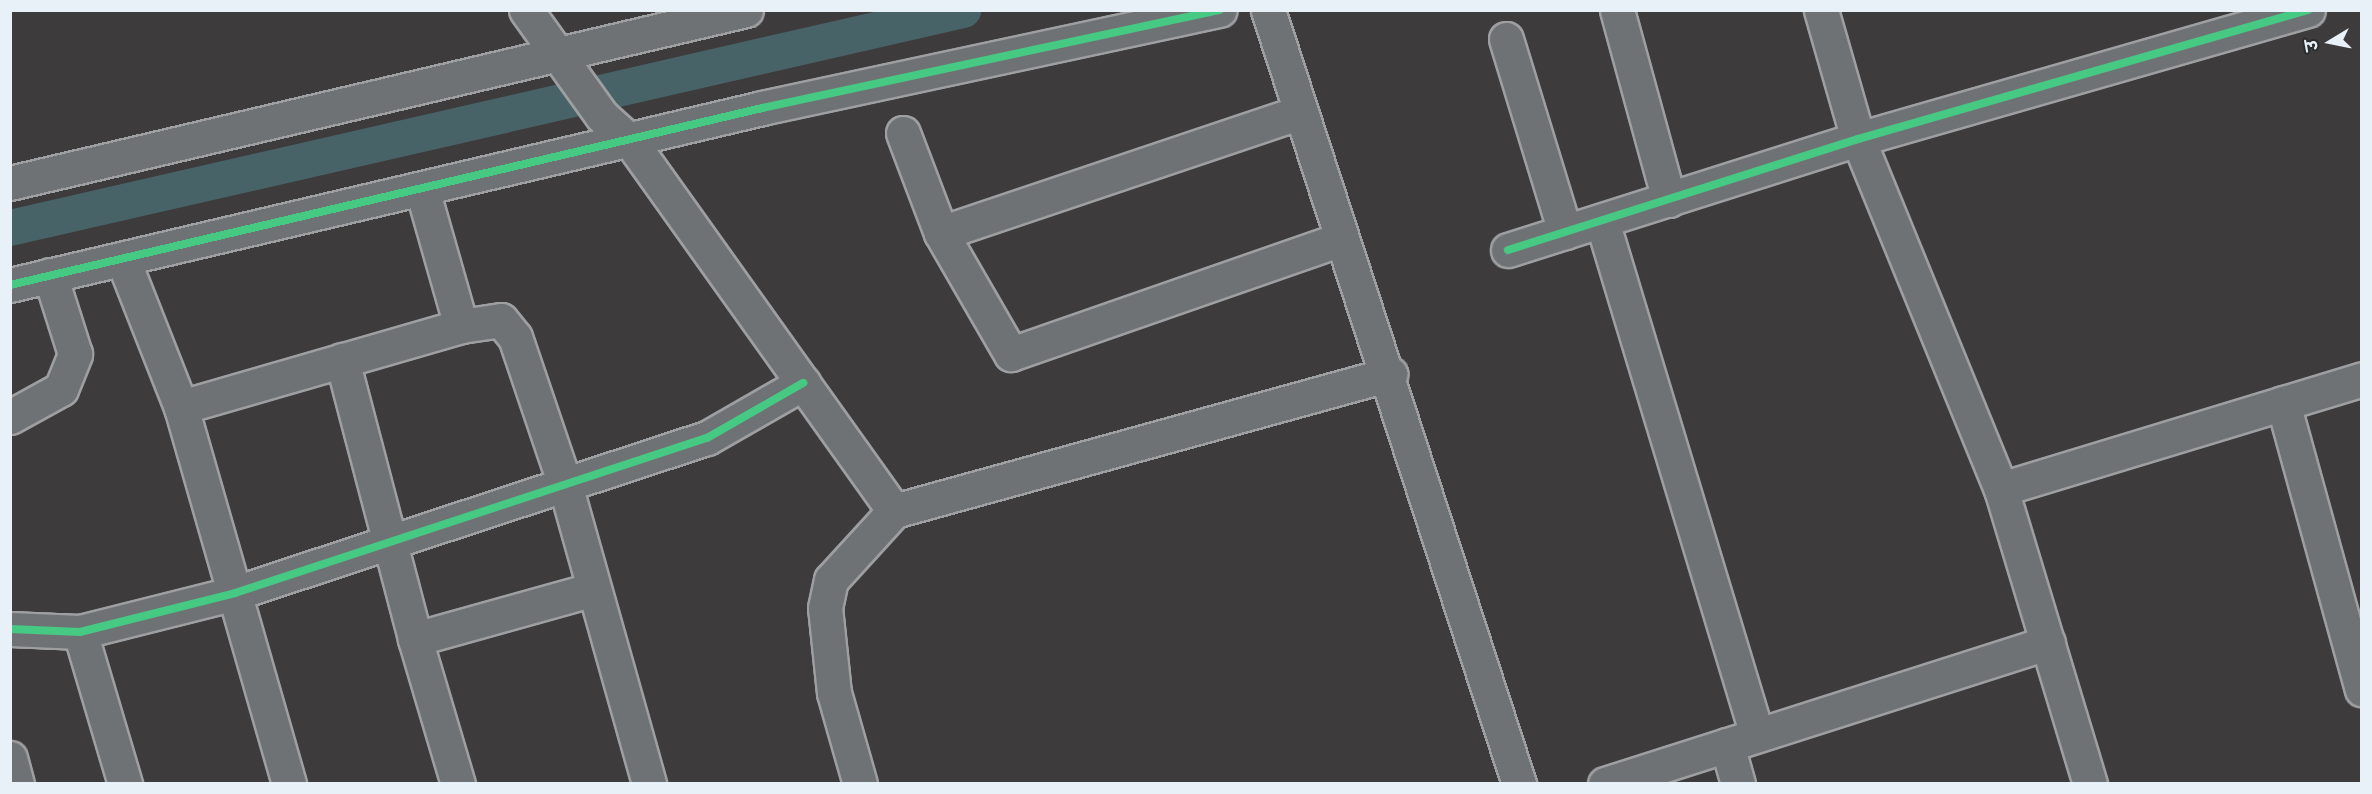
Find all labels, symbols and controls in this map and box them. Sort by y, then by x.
north arrow [2300,12,2360,72]
text: उ [2297,37,2327,53]

